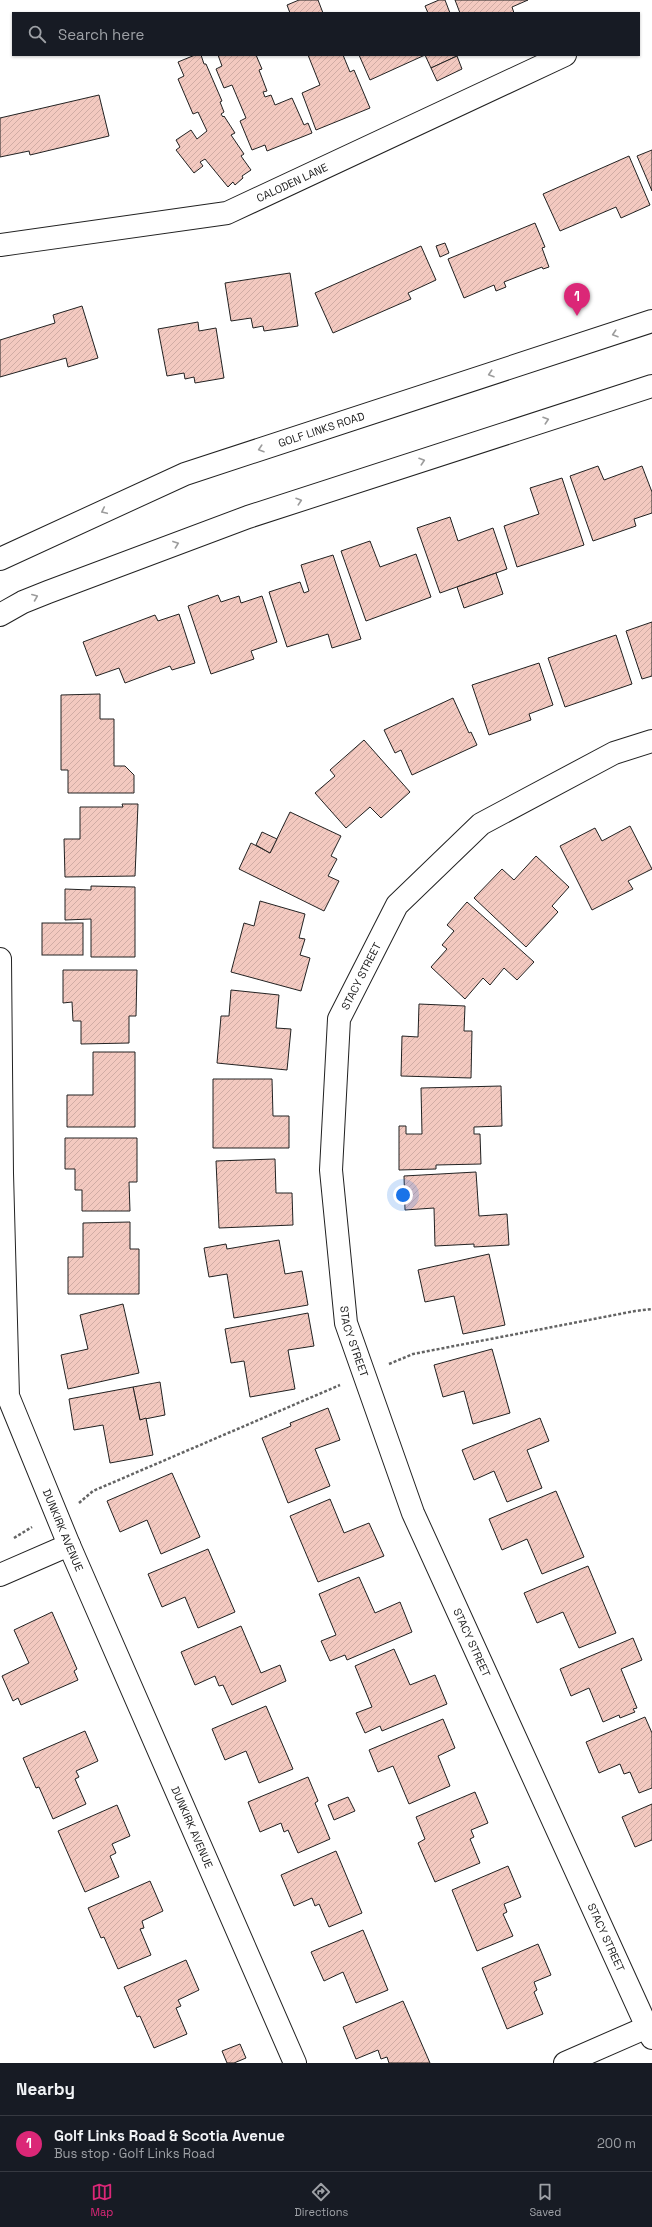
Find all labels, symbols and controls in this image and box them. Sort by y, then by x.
search box [12,12,640,56]
icon: search [26,23,48,45]
text: Search here [58,25,144,44]
street label: CALODEN LANE [254,160,330,205]
pin: 1 [564,283,590,316]
one-way arrow [612,329,619,337]
one-way arrow [488,370,495,378]
street label: GOLF LINKS ROAD [276,409,366,450]
one-way arrow [542,417,549,425]
one-way arrow [258,444,265,453]
one-way arrow [419,457,426,465]
one-way arrow [295,497,302,506]
one-way arrow [100,506,108,514]
one-way arrow [172,540,179,549]
one-way arrow [30,594,38,602]
street label: STACY STREET [338,939,384,1012]
your location [393,1185,413,1205]
street label: STACY STREET [337,1305,372,1379]
street label: DUNKIRK AVENUE [40,1487,87,1573]
street label: STACY STREET [450,1606,494,1680]
street label: DUNKIRK AVENUE [168,1784,216,1870]
street label: STACY STREET [585,1901,628,1974]
text: Nearby [16,2078,75,2100]
text: Golf Links Road & Scotia Avenue [54,2126,285,2145]
text: 1 [26,2135,32,2152]
text: 200 m [597,2135,636,2152]
text: Bus stop · Golf Links Road [54,2145,215,2162]
tab: Map [91,2181,113,2219]
tab: Directions [294,2181,348,2219]
tab: Saved [529,2181,561,2219]

